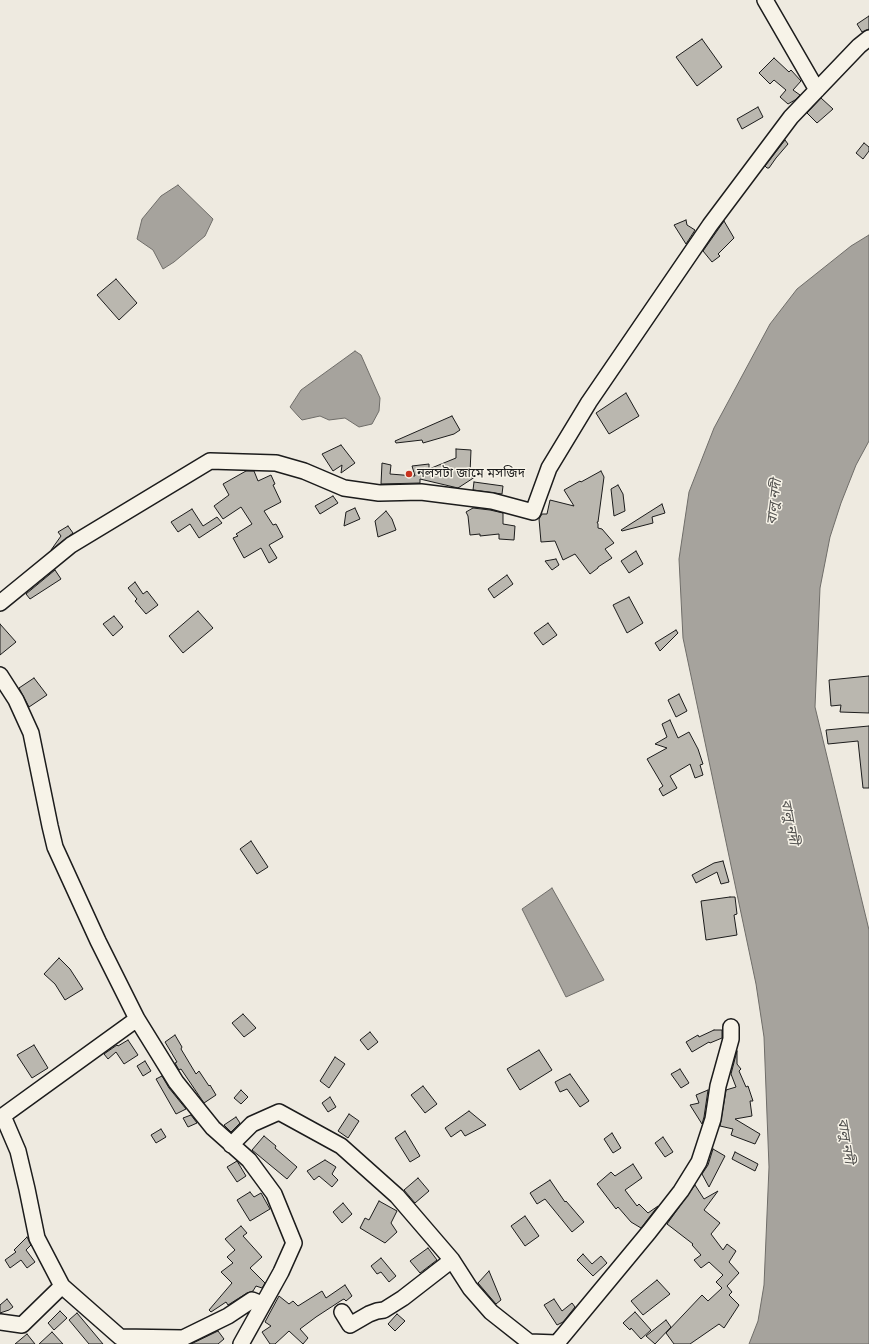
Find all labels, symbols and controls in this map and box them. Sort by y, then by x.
place label: নলসটা জামে মসজিদ [417,466,525,482]
marker: নলসটা জামে মসজিদ [404,469,414,479]
water label: বালু নদী [764,478,786,526]
water label: বালু নদী [776,798,802,846]
water label: বালু নদী [833,1117,857,1165]

